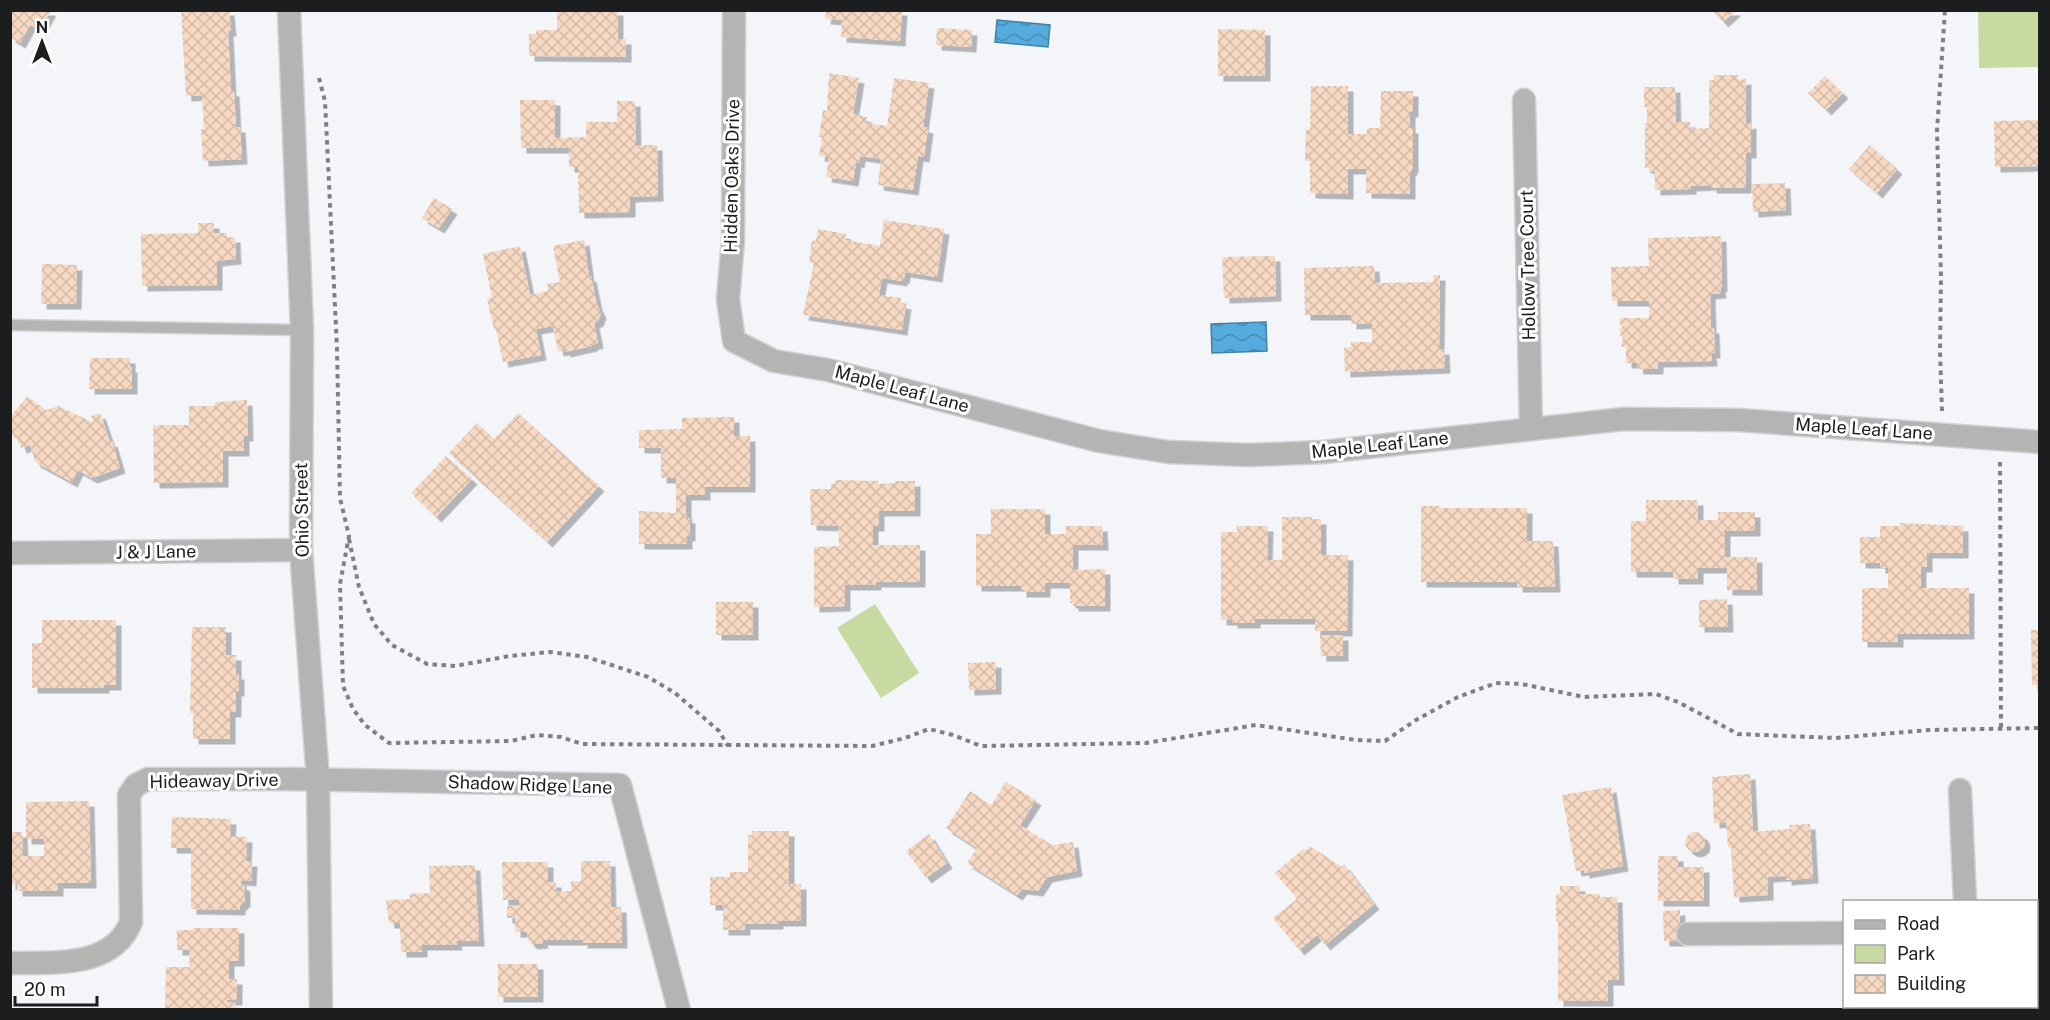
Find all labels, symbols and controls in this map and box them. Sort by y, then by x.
north arrow [12,12,72,72]
text: N [36,18,48,37]
street label: Hidden Oaks Drive [720,99,743,253]
street label: Hollow Tree Court [1516,189,1539,341]
street label: Maple Leaf Lane [833,361,971,417]
street label: Maple Leaf Lane [1795,413,1934,444]
street label: Maple Leaf Lane [1310,427,1450,462]
street label: Ohio Street [290,462,313,558]
street label: J & J Lane [116,540,196,563]
street label: Hideaway Drive [149,769,279,792]
street label: Shadow Ridge Lane [447,771,613,798]
legend [1843,900,2038,1008]
text: Road [1897,913,1940,934]
text: Park [1897,943,1935,964]
scale bar [15,969,98,1007]
text: Building [1897,973,1966,994]
text: 20 m [24,979,66,1000]

